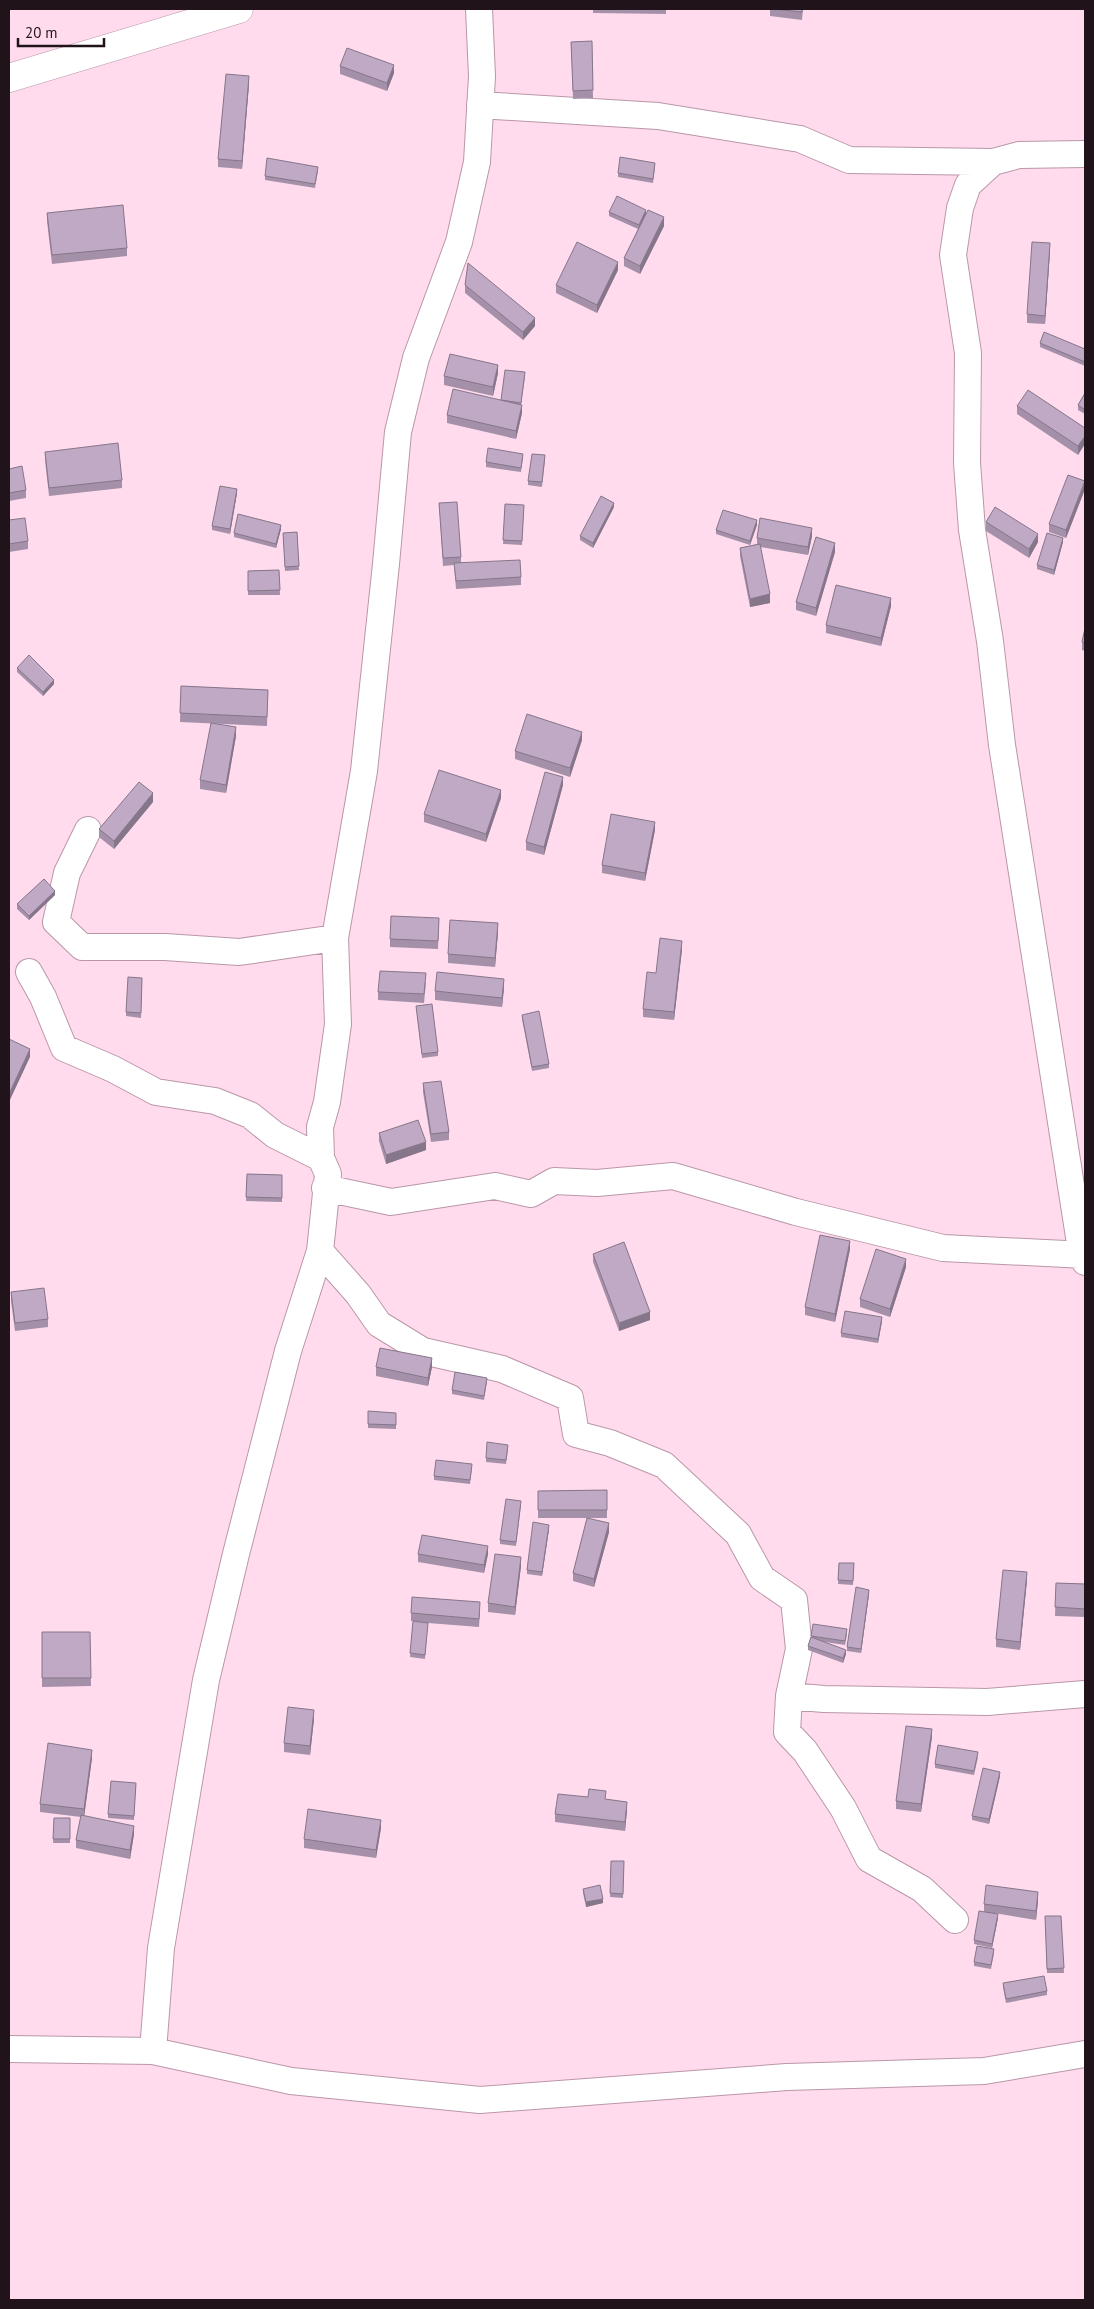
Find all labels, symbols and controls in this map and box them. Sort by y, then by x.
scale bar [18,15,104,47]
text: 20 m [25,23,58,42]

